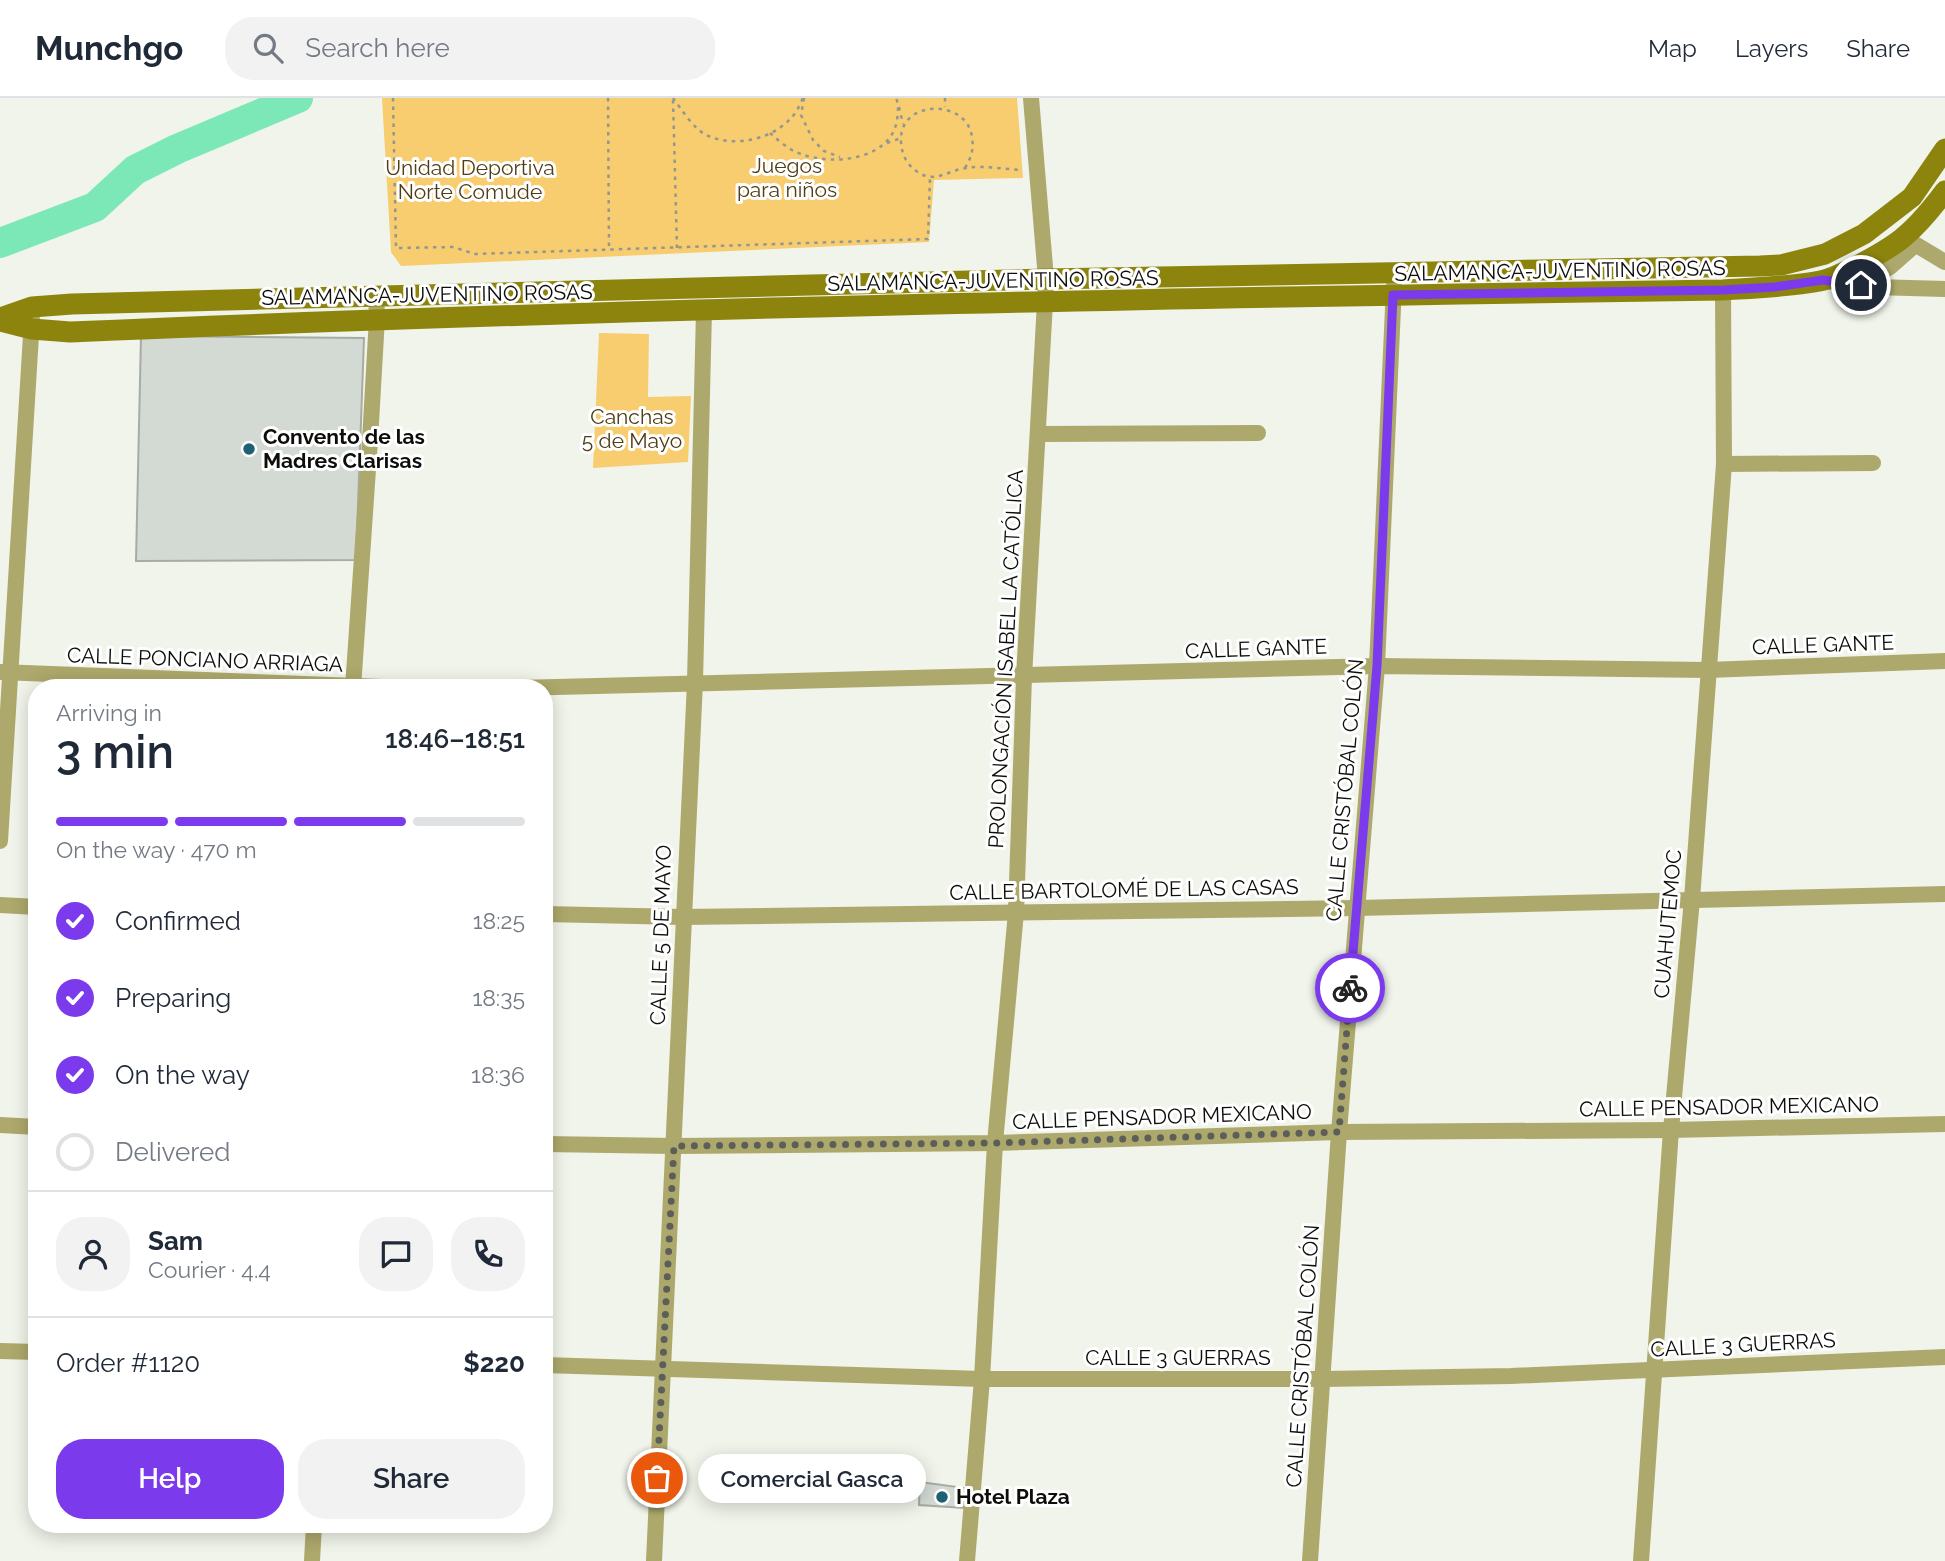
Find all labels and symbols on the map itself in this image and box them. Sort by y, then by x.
park label: Juegos para niños [737,153,837,202]
park label: Unidad Deportiva Norte Comude [385,155,555,204]
street label: SALAMANCA-JUVENTINO ROSAS [1394,255,1726,286]
pin [1831,255,1891,315]
street label: SALAMANCA-JUVENTINO ROSAS [827,265,1159,296]
street label: SALAMANCA-JUVENTINO ROSAS [261,279,593,310]
park label: Canchas 5 de Mayo [582,404,682,453]
place label: Convento de las Madres Clarisas [263,424,425,473]
marker: Convento de las Madres Clarisas [241,441,257,457]
street label: PROLONGACIÓN ISABEL LA CATÓLICA [983,469,1028,849]
street label: CALLE GANTE [1752,630,1894,659]
street label: CALLE GANTE [1185,634,1327,663]
street label: CALLE PONCIANO ARRIAGA [67,642,344,677]
street label: CALLE CRISTÓBAL COLÓN [1321,658,1368,922]
street label: CALLE 5 DE MAYO [645,844,676,1026]
street label: CUAHUTEMOC [1649,848,1686,999]
street label: CALLE BARTOLOMÉ DE LAS CASAS [949,874,1299,905]
courier [1315,953,1385,1023]
street label: CALLE PENSADOR MEXICANO [1579,1091,1879,1122]
street label: CALLE PENSADOR MEXICANO [1012,1099,1312,1134]
street label: CALLE CRISTÓBAL COLÓN [1281,1224,1324,1488]
street label: CALLE 3 GUERRAS [1650,1327,1836,1362]
street label: CALLE 3 GUERRAS [1085,1345,1271,1370]
pin [627,1448,687,1508]
callout: Comercial Gasca [699,1454,926,1502]
place label: Hotel Plaza [956,1484,1070,1509]
marker: Hotel Plaza [934,1489,950,1505]

